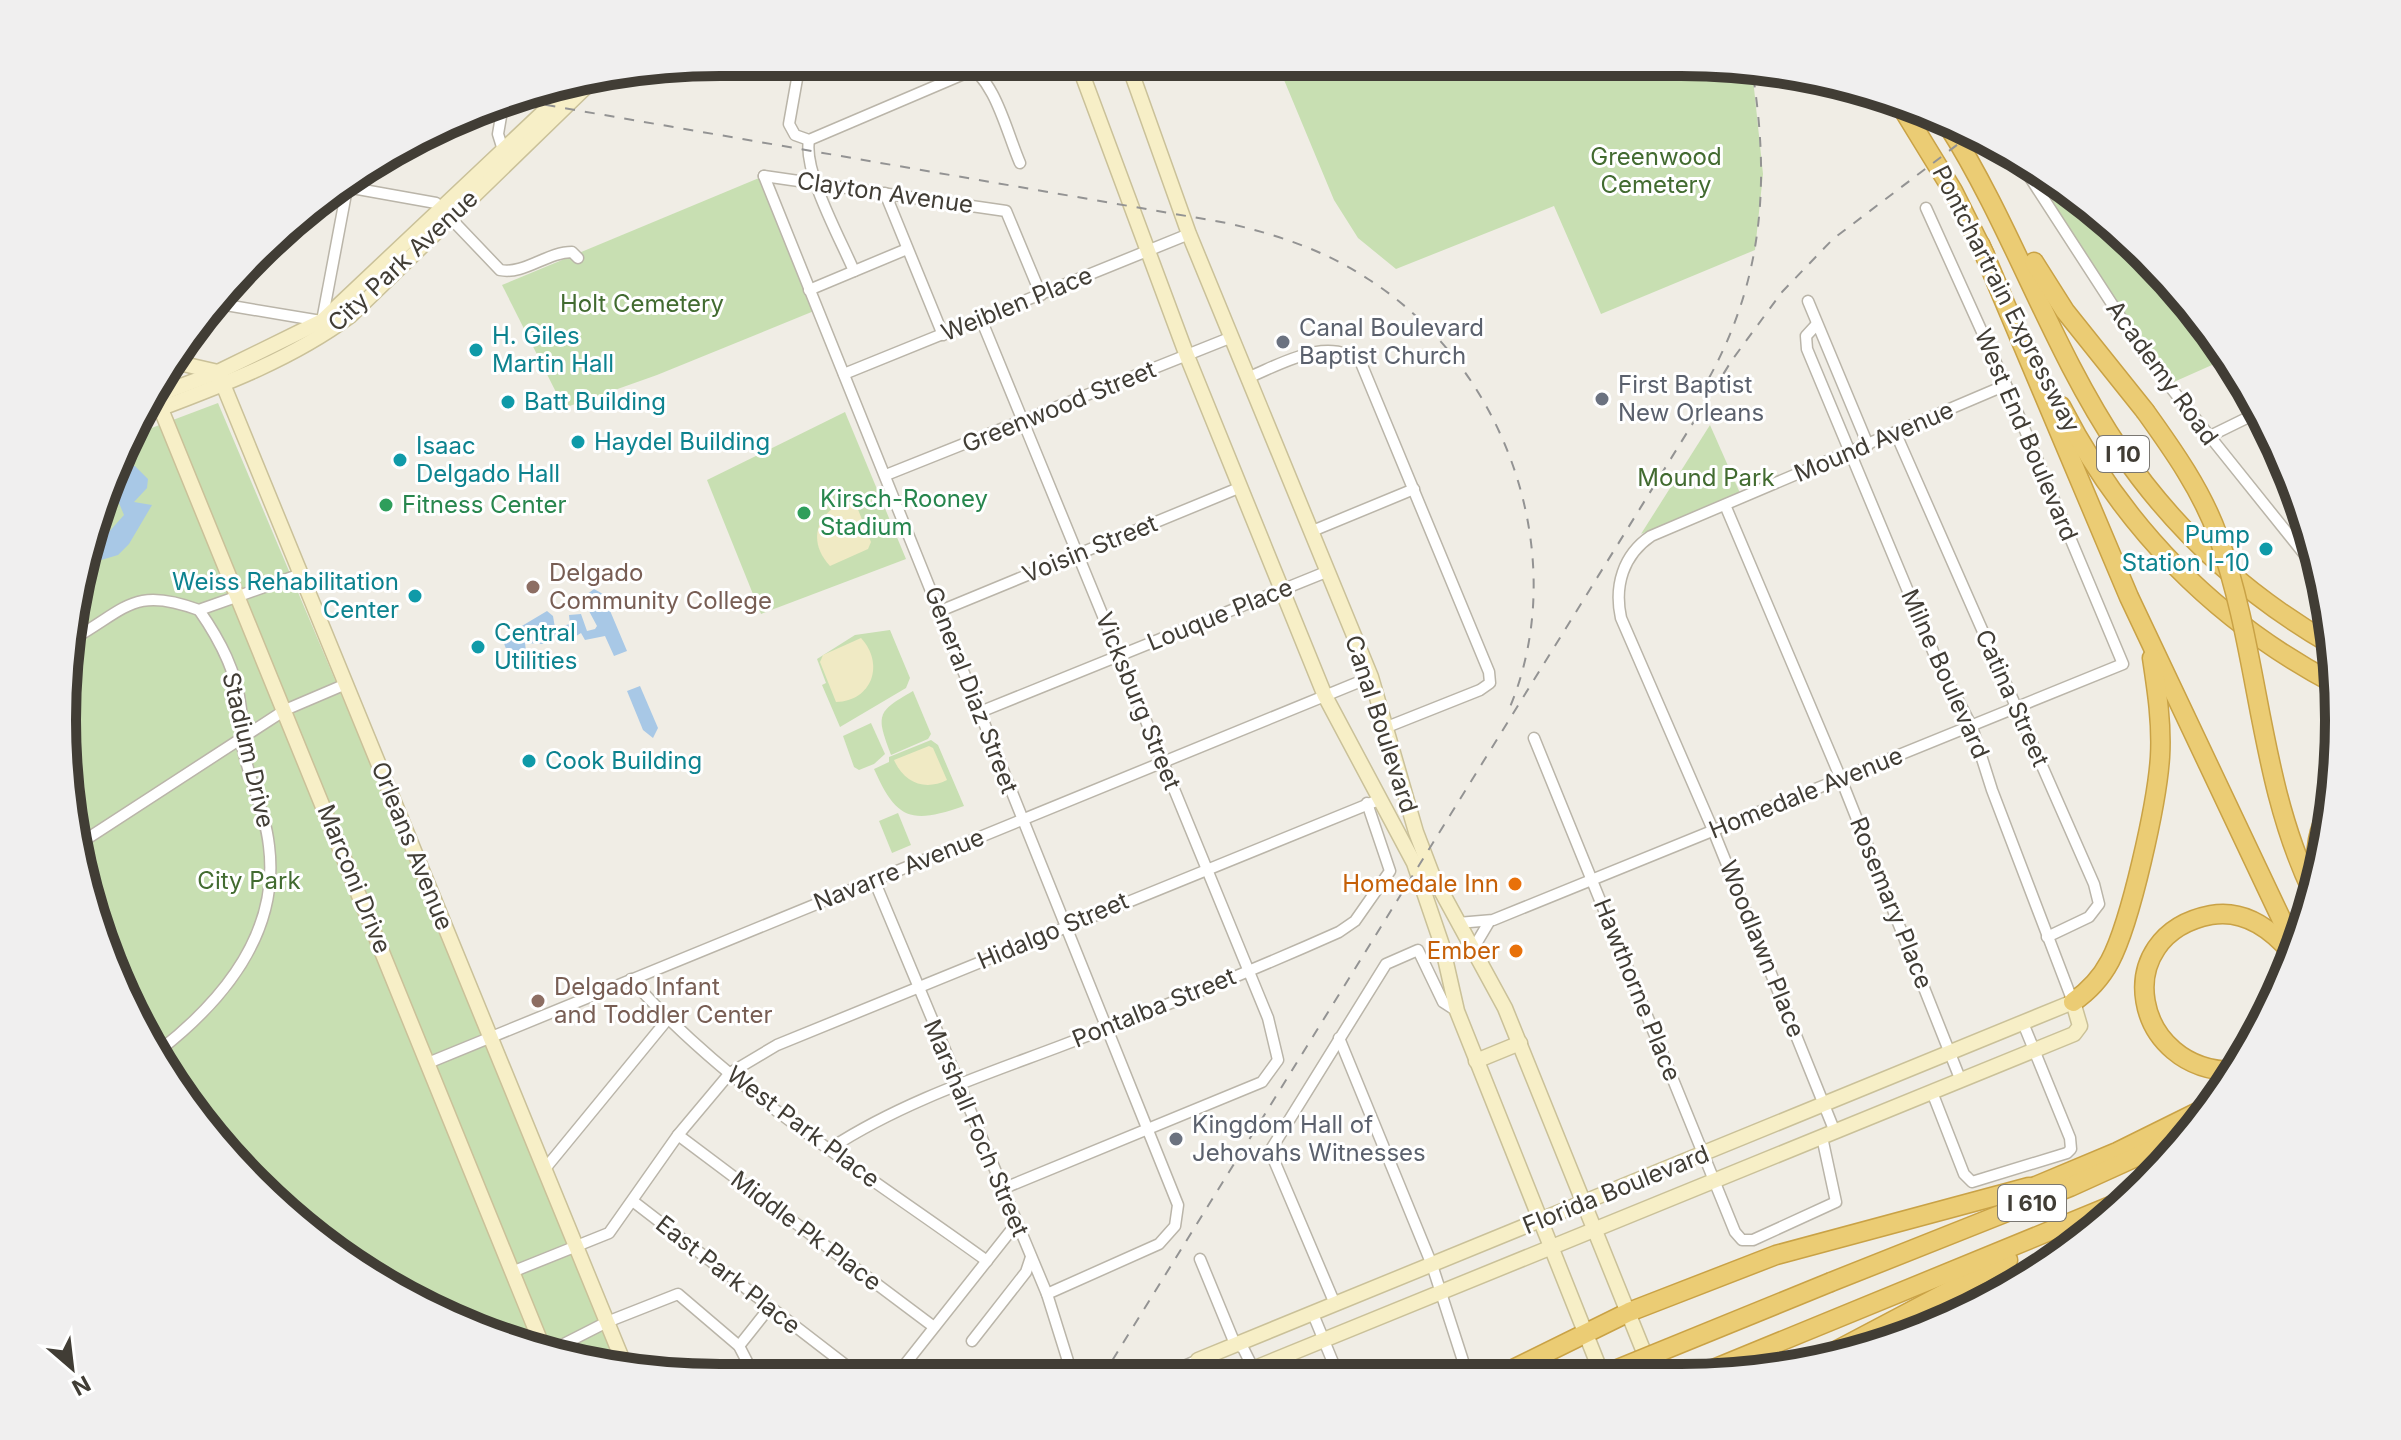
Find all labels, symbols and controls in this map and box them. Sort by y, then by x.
park label: Greenwood Cemetery [1590,142,1722,199]
street label: Pontchartrain Expressway [1926,160,2086,437]
street label: Clayton Avenue [795,166,975,219]
street label: City Park Avenue [322,184,484,338]
street label: Weiblen Place [937,260,1096,347]
park label: Holt Cemetery [560,289,724,318]
street label: Academy Road [2100,295,2225,451]
place label: Canal Boulevard Baptist Church [1299,313,1484,370]
place label: H. Giles Martin Hall [492,321,614,378]
street label: West End Boulevard [1969,324,2084,545]
marker: Canal Boulevard Baptist Church [1274,333,1292,351]
marker: H. Giles Martin Hall [467,341,485,359]
street label: Greenwood Street [958,354,1160,459]
place label: First Baptist New Orleans [1618,370,1764,427]
place label: Batt Building [524,387,666,416]
marker: First Baptist New Orleans [1593,390,1611,408]
marker: Batt Building [499,393,517,411]
street label: Mound Avenue [1790,395,1958,488]
place label: Haydel Building [594,427,770,456]
place label: Isaac Delgado Hall [416,431,560,488]
marker: Haydel Building [569,433,587,451]
road number: I 10 [2097,436,2149,472]
marker: Isaac Delgado Hall [391,451,409,469]
park label: Mound Park [1637,463,1775,492]
place label: Kirsch-Rooney Stadium [820,484,988,541]
place label: Fitness Center [402,490,566,519]
marker: Fitness Center [377,496,395,514]
marker: Kirsch-Rooney Stadium [795,504,813,522]
street label: Voisin Street [1018,508,1162,589]
place label: Pump Station I-10 [2122,520,2250,577]
marker: Pump Station I-10 [2257,540,2275,558]
place label: Delgado Community College [549,558,772,615]
place label: Weiss Rehabilitation Center [172,567,399,624]
street label: Louque Place [1143,572,1297,657]
marker: Delgado Community College [524,578,542,596]
street label: General Diaz Street [919,582,1024,798]
street label: Milne Boulevard [1895,585,1996,763]
marker: Weiss Rehabilitation Center [406,587,424,605]
street label: Vicksburg Street [1090,608,1187,794]
place label: Central Utilities [494,618,577,675]
street label: Catina Street [1969,625,2056,771]
street label: Canal Boulevard [1339,631,1424,816]
marker: Central Utilities [469,638,487,656]
street label: Stadium Drive [216,669,280,831]
street label: Homedale Avenue [1705,740,1907,845]
place label: Cook Building [545,746,702,775]
marker: Cook Building [520,752,538,770]
street label: Orleans Avenue [365,757,459,934]
street label: Marconi Drive [311,800,398,958]
street label: Rosemary Place [1844,813,1939,993]
street label: Navarre Avenue [809,822,988,917]
street label: Woodlawn Place [1714,856,1811,1041]
park label: City Park [197,866,301,895]
place label: Homedale Inn [1342,869,1499,898]
marker: Homedale Inn [1506,875,1524,893]
street label: Hidalgo Street [973,886,1133,975]
street label: Hawthorne Place [1588,894,1687,1085]
place label: Ember [1427,936,1500,965]
marker: Ember [1507,942,1525,960]
street label: Pontalba Street [1068,961,1240,1054]
place label: Delgado Infant and Toddler Center [554,972,772,1029]
marker: Delgado Infant and Toddler Center [529,992,547,1010]
street label: Marshall Foch Street [918,1015,1035,1241]
street label: West Park Place [721,1060,886,1194]
place label: Kingdom Hall of Jehovahs Witnesses [1192,1110,1426,1167]
marker: Kingdom Hall of Jehovahs Witnesses [1167,1130,1185,1148]
street label: Florida Boulevard [1518,1139,1713,1240]
street label: Middle Pk Place [725,1165,887,1297]
road number: I 610 [1998,1185,2066,1221]
street label: East Park Place [650,1209,806,1340]
north arrow [32,1328,112,1408]
text: N [68,1370,95,1401]

